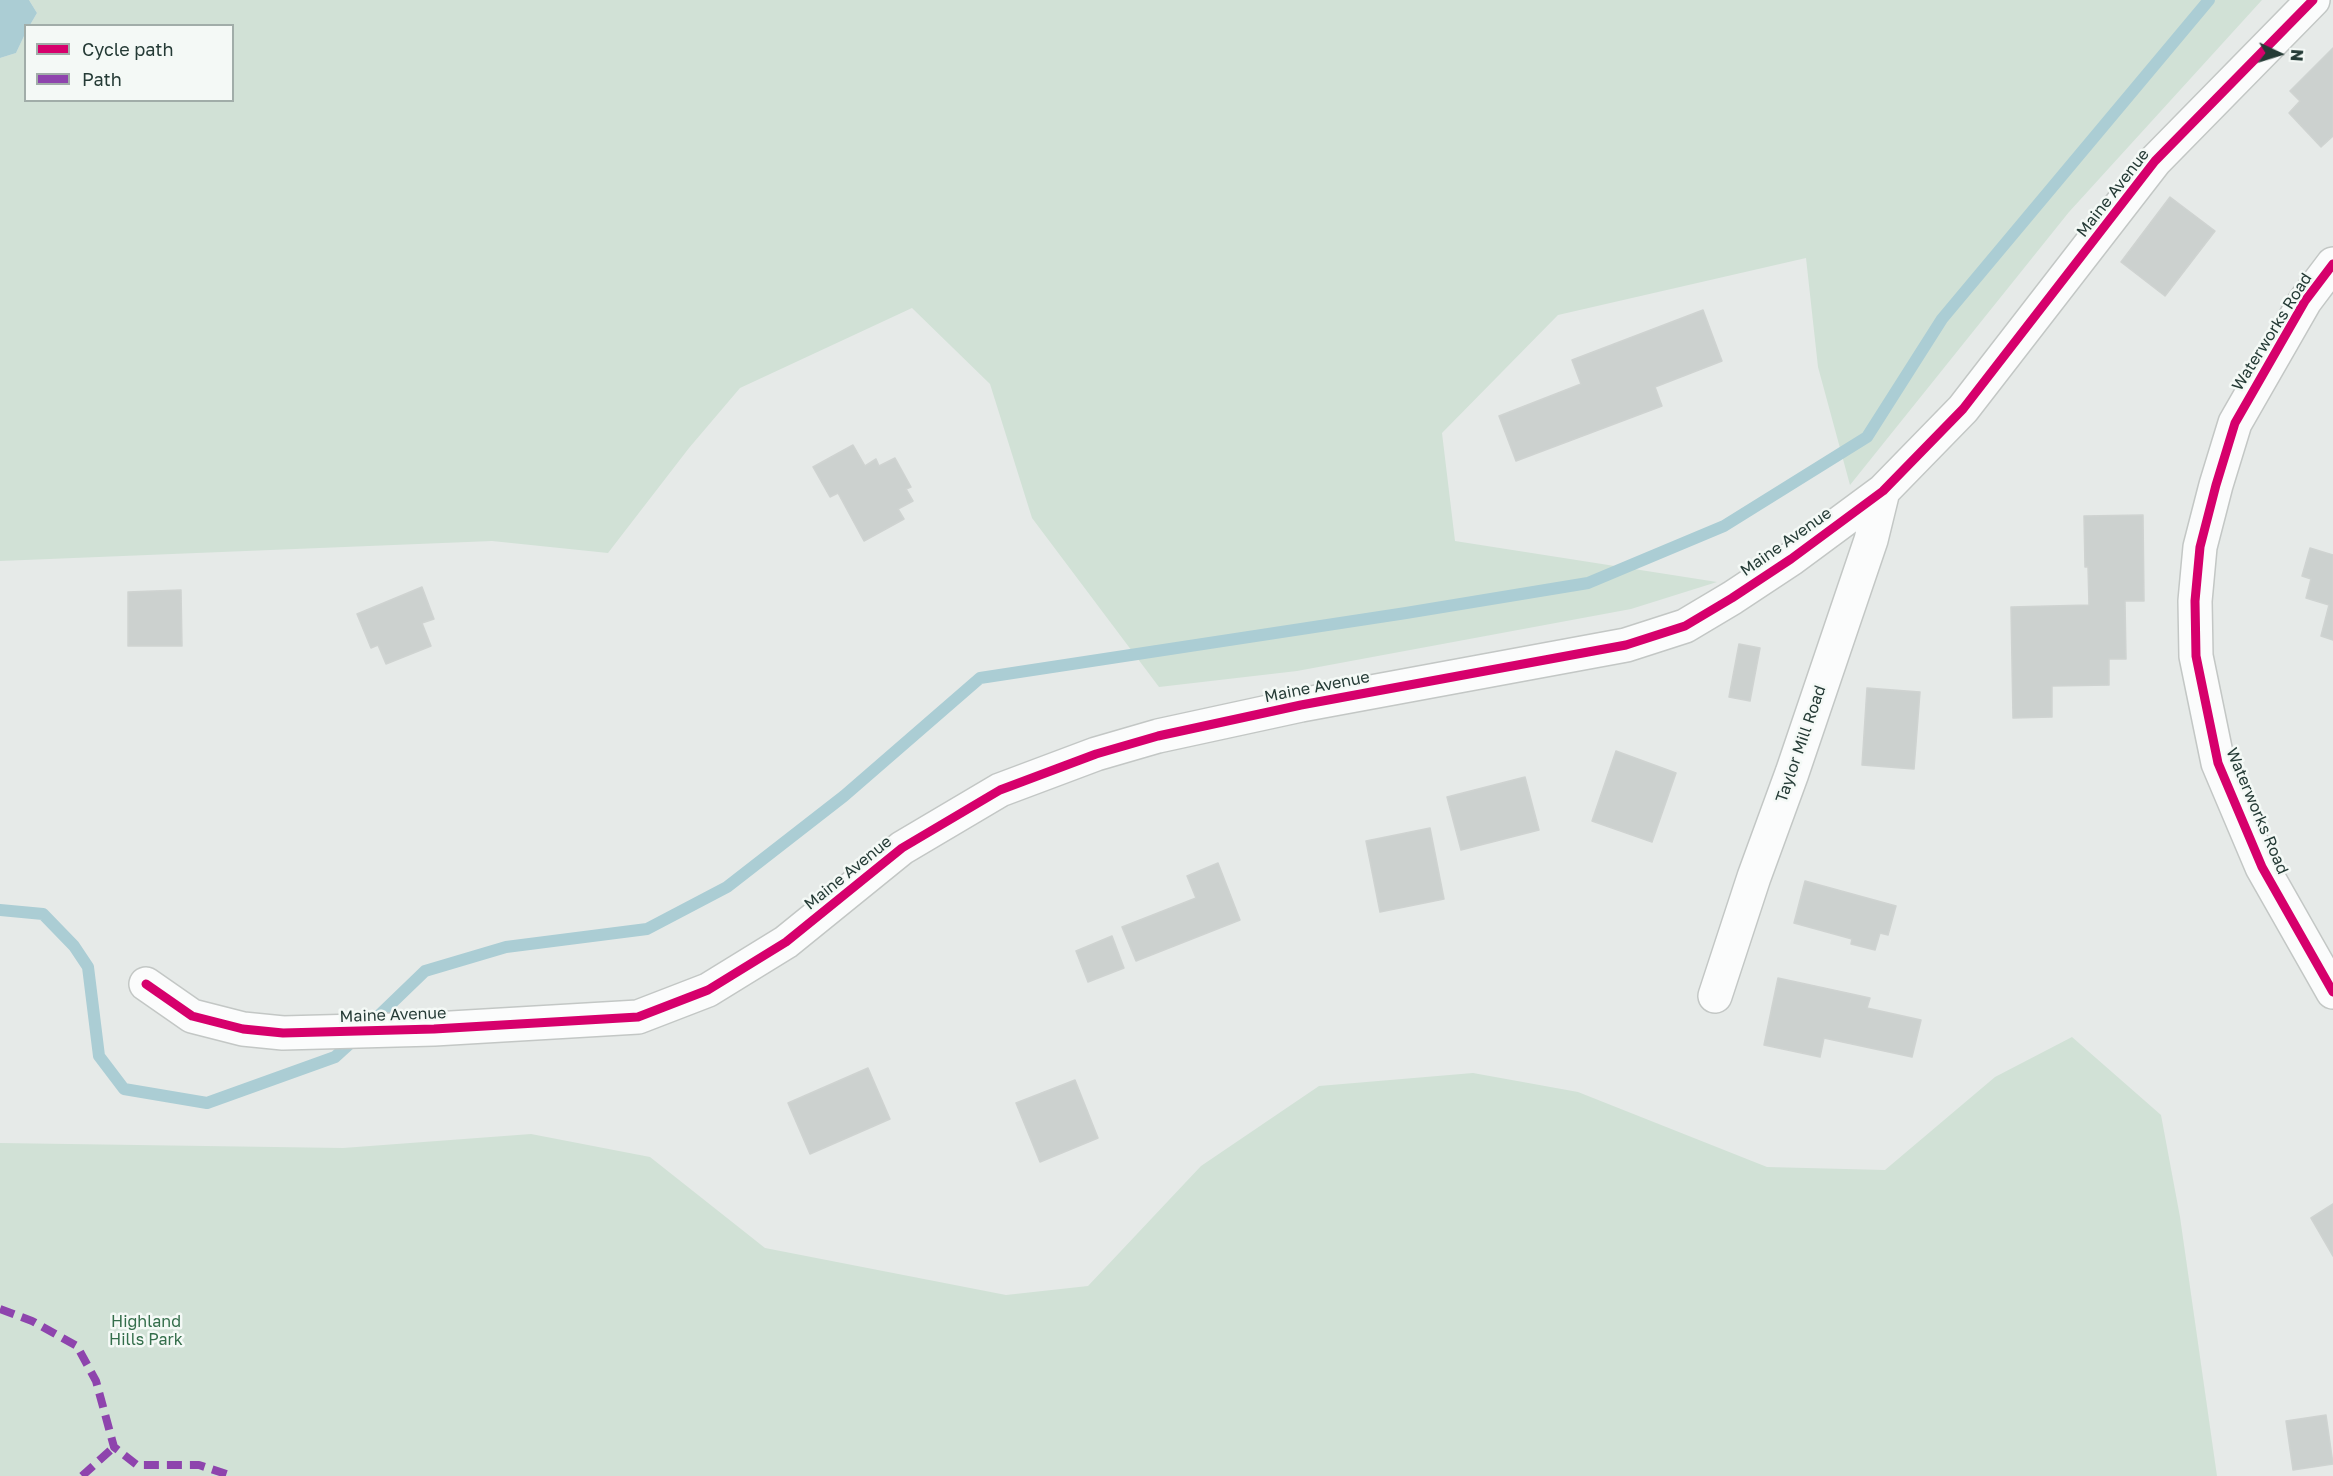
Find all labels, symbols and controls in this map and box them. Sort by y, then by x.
legend [24,24,234,102]
north arrow [2249,24,2309,84]
text: Cycle path [82,38,174,60]
text: N [2287,48,2307,62]
text: Path [82,68,122,90]
street label: Maine Avenue [2073,145,2153,241]
street label: Waterworks Road [2228,270,2316,394]
street label: Maine Avenue [1737,504,1835,580]
street label: Maine Avenue [1263,667,1371,707]
street label: Taylor Mill Road [1772,683,1830,805]
street label: Waterworks Road [2222,745,2292,877]
street label: Maine Avenue [801,832,895,914]
street label: Maine Avenue [339,1004,447,1026]
park label: Highland Hills Park [109,1312,183,1350]

